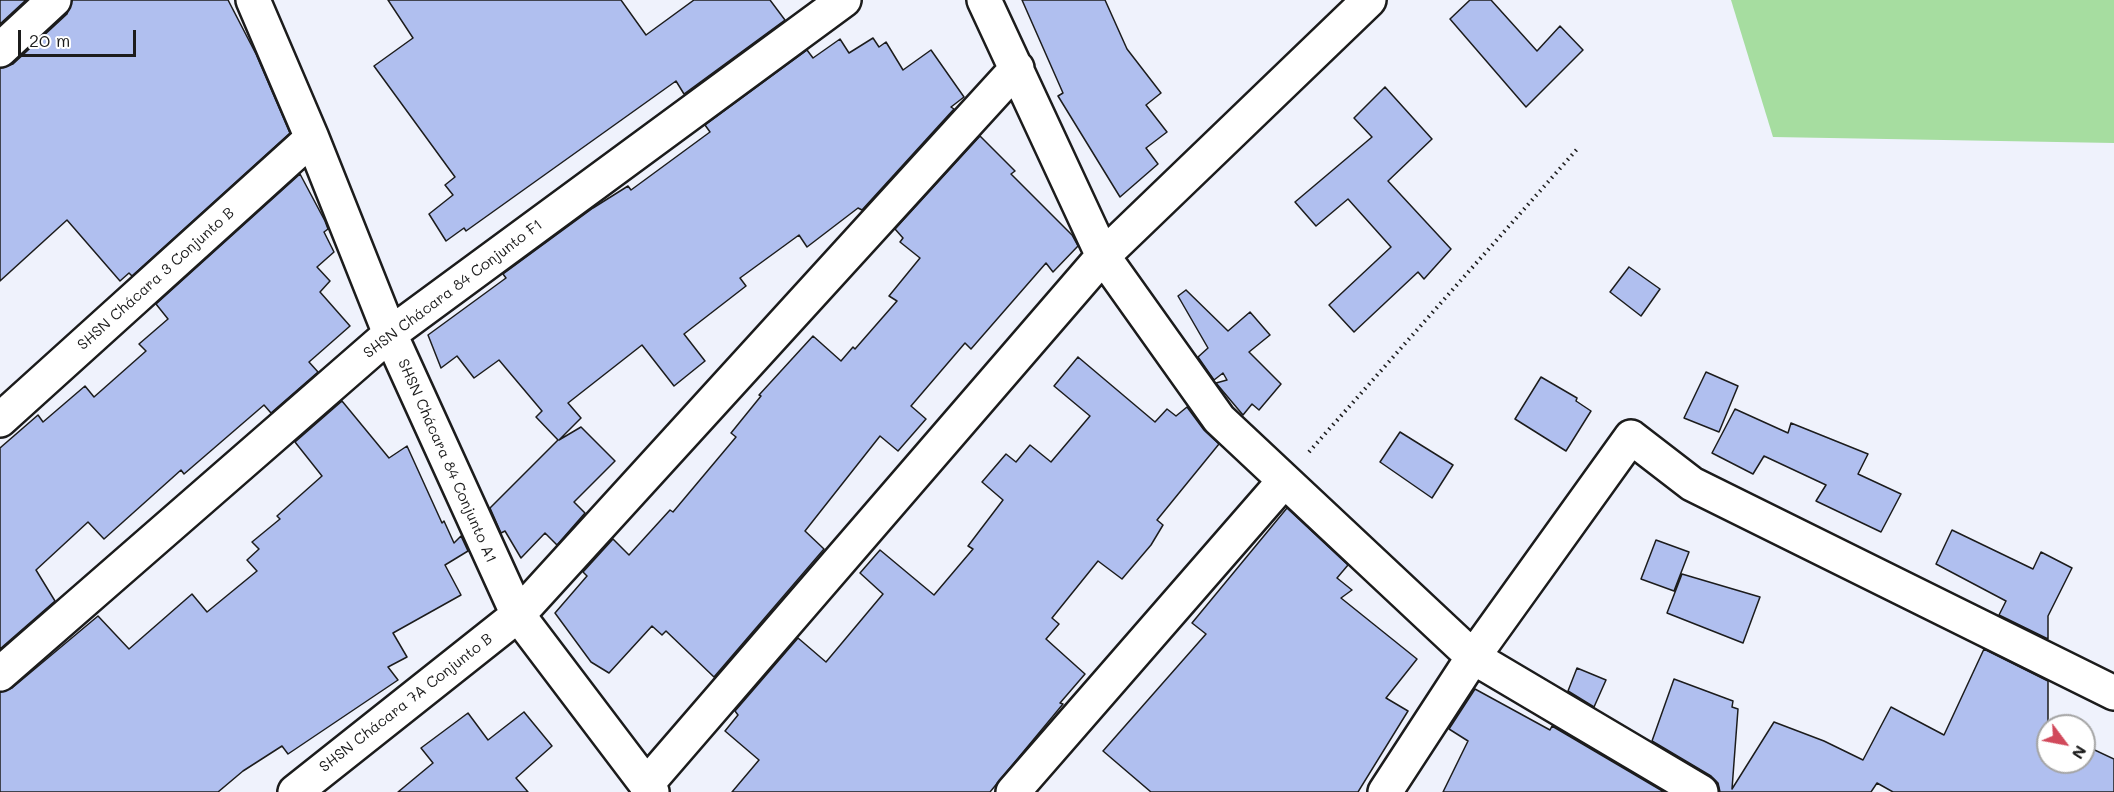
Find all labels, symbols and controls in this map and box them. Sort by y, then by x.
scale bar [21,18,140,56]
text: 20 m [29,28,70,52]
street label: SHSN Chácara 3 Conjunto B [74,204,238,354]
street label: SHSN Chácara 84 Conjunto F1 [360,216,546,362]
street label: SHSN Chácara 84 Conjunto A1 [394,356,500,566]
street label: SHSN Chácara 7A Conjunto B [316,630,496,776]
north arrow [2036,714,2096,774]
text: N [2068,742,2092,763]

